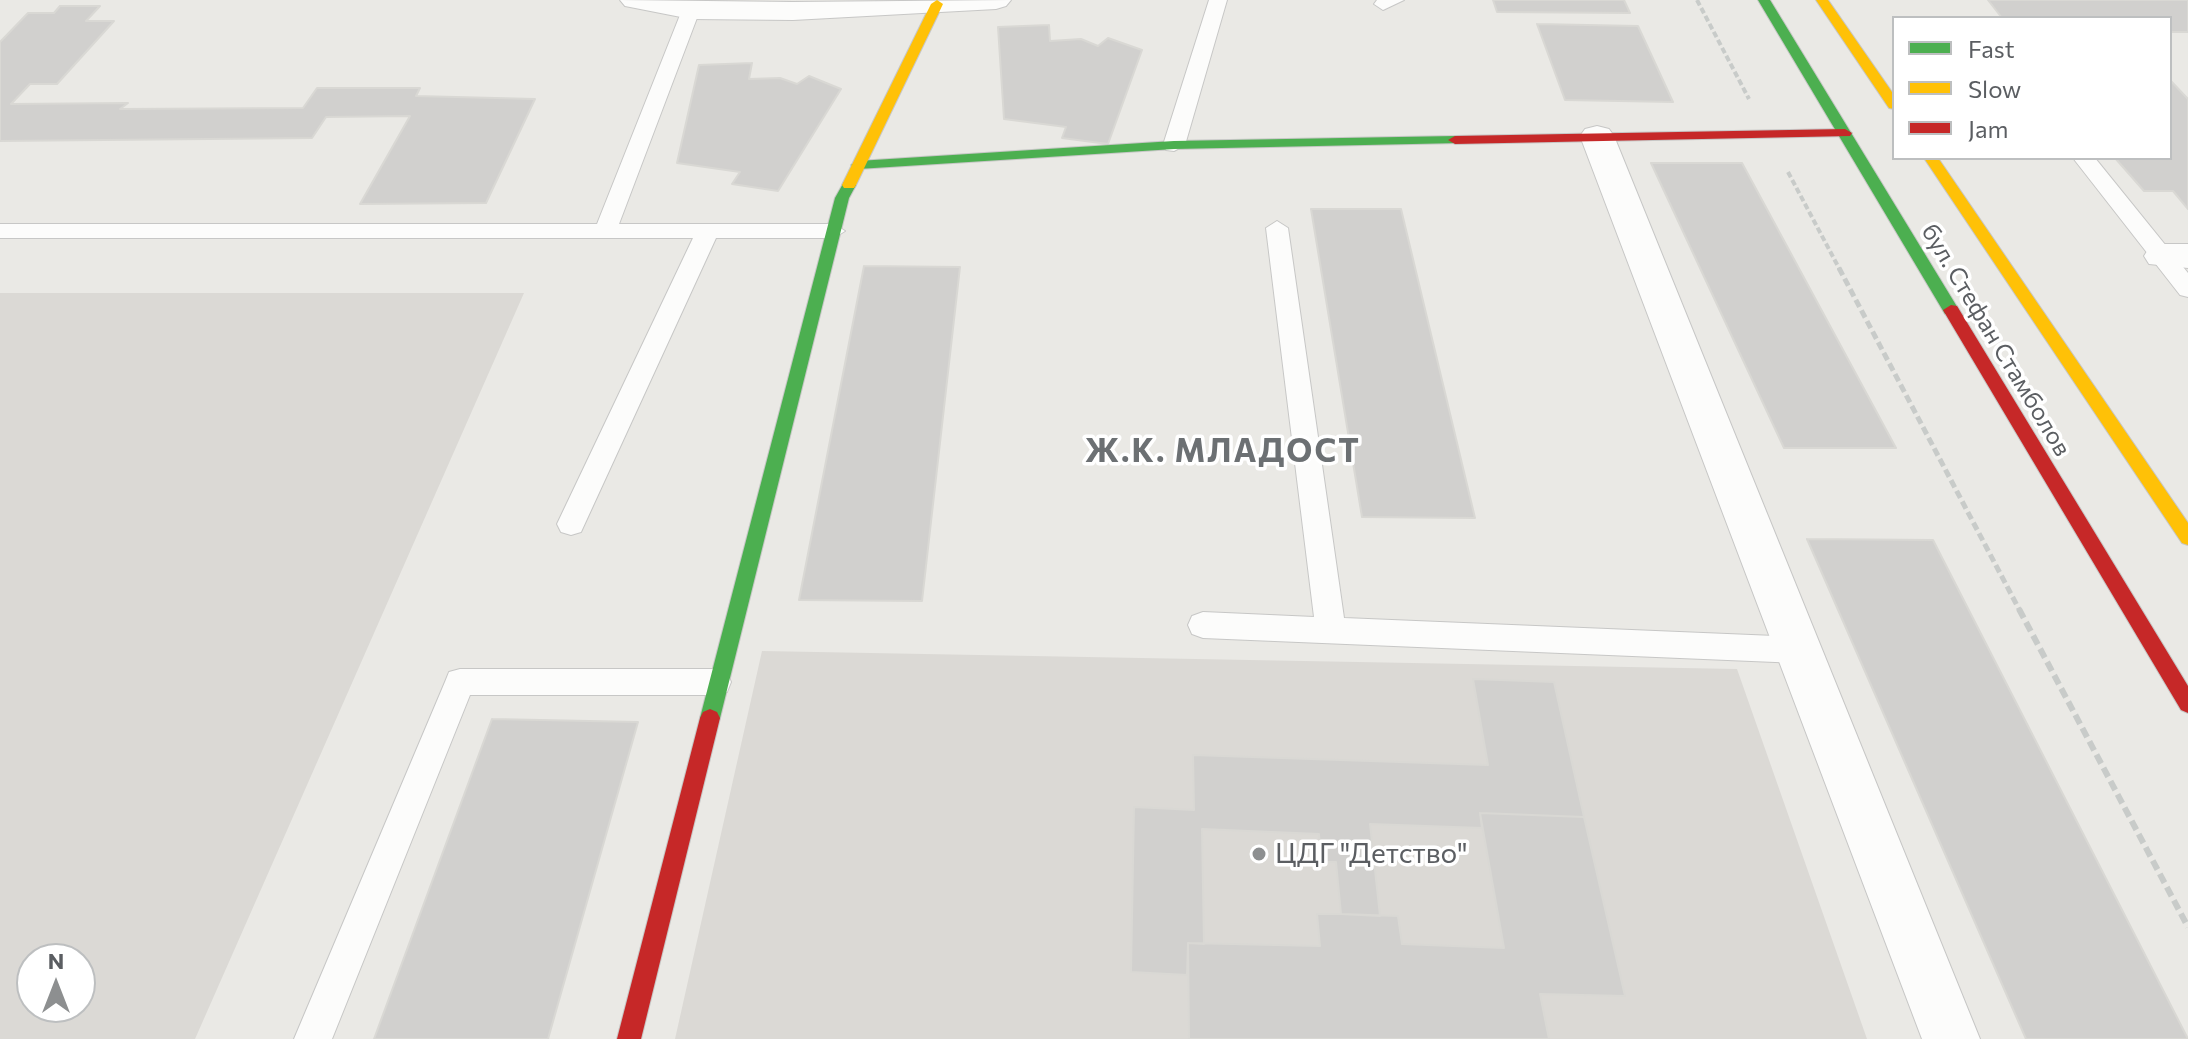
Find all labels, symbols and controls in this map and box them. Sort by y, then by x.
legend [1892,16,2172,160]
text: Fast [1968,34,2015,63]
text: Slow [1968,74,2021,103]
text: Jam [1968,114,2008,143]
street label: бул. Стефан Стамболов [1915,219,2077,461]
district label: Ж.К. МЛАДОСТ [1085,432,1361,470]
place label: ЦДГ "Детство" [1275,837,1468,871]
marker: ЦДГ "Детство" [1250,845,1268,863]
north arrow [16,943,96,1023]
text: N [48,947,64,974]

